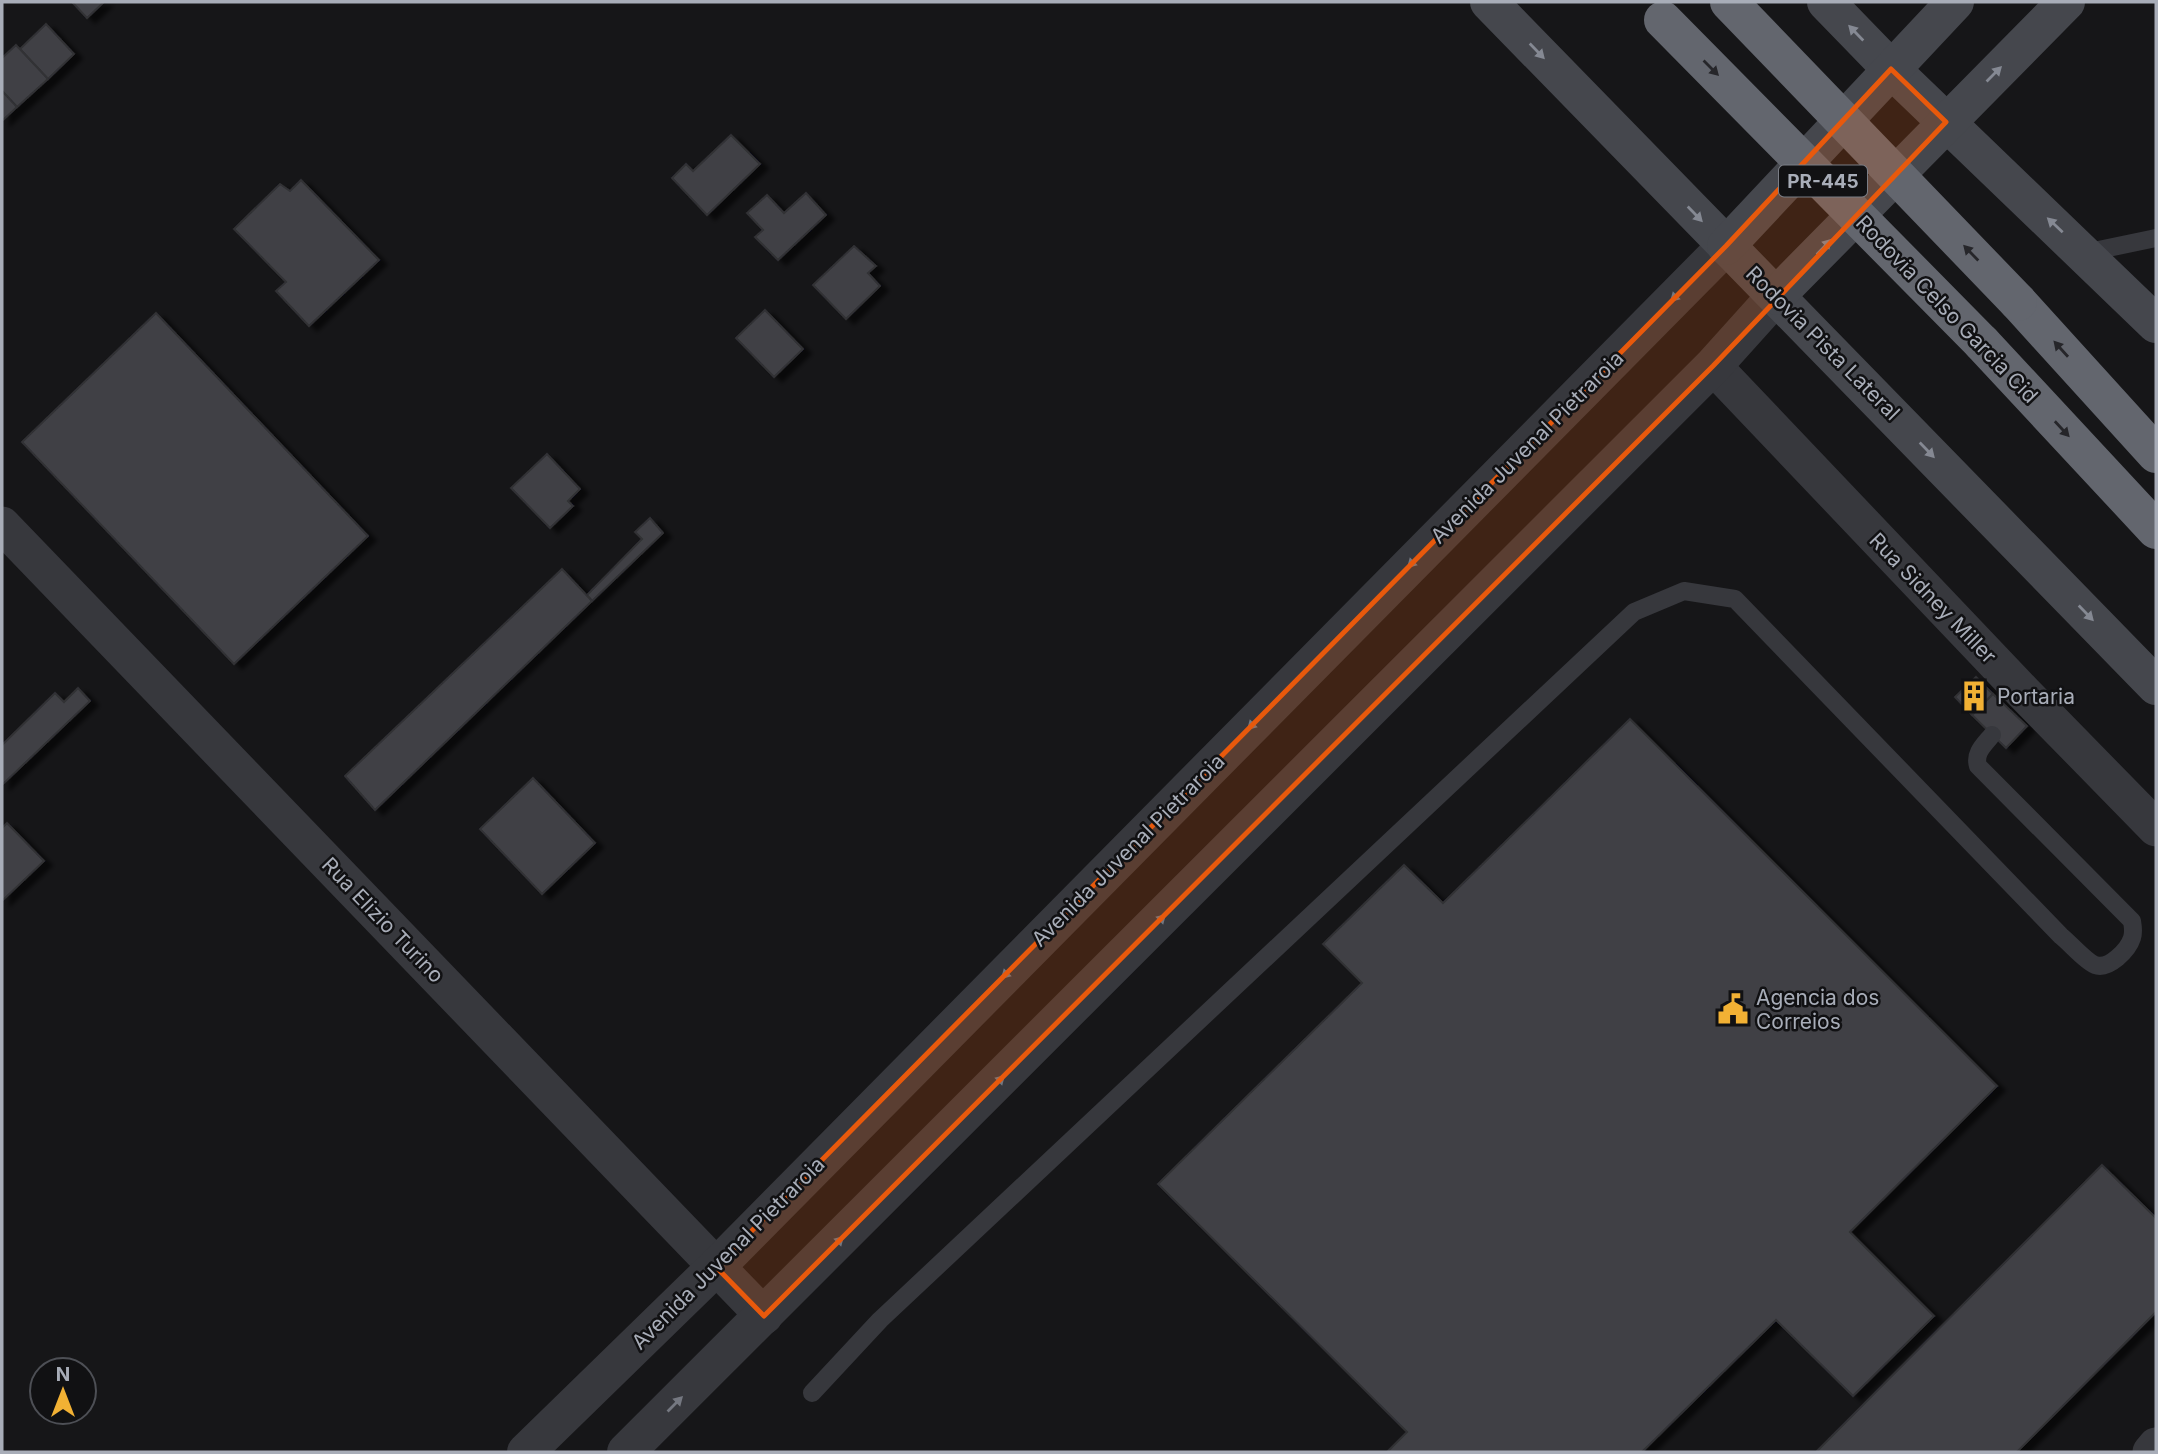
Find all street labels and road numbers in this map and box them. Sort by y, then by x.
road number: PR-445 [1779,166,1867,196]
street label: Rodovia Celso Garcia Cid [1851,210,2043,408]
street label: Rodovia Pista Lateral [1741,261,1905,425]
street label: Avenida Juvenal Pietraroia [1425,345,1629,549]
street label: Rua Sidney Miller [1864,528,2002,668]
street label: Avenida Juvenal Pietraroia [1026,748,1230,952]
street label: Rua Elizio Turino [317,852,449,988]
street label: Avenida Juvenal Pietraroia [626,1151,830,1355]

